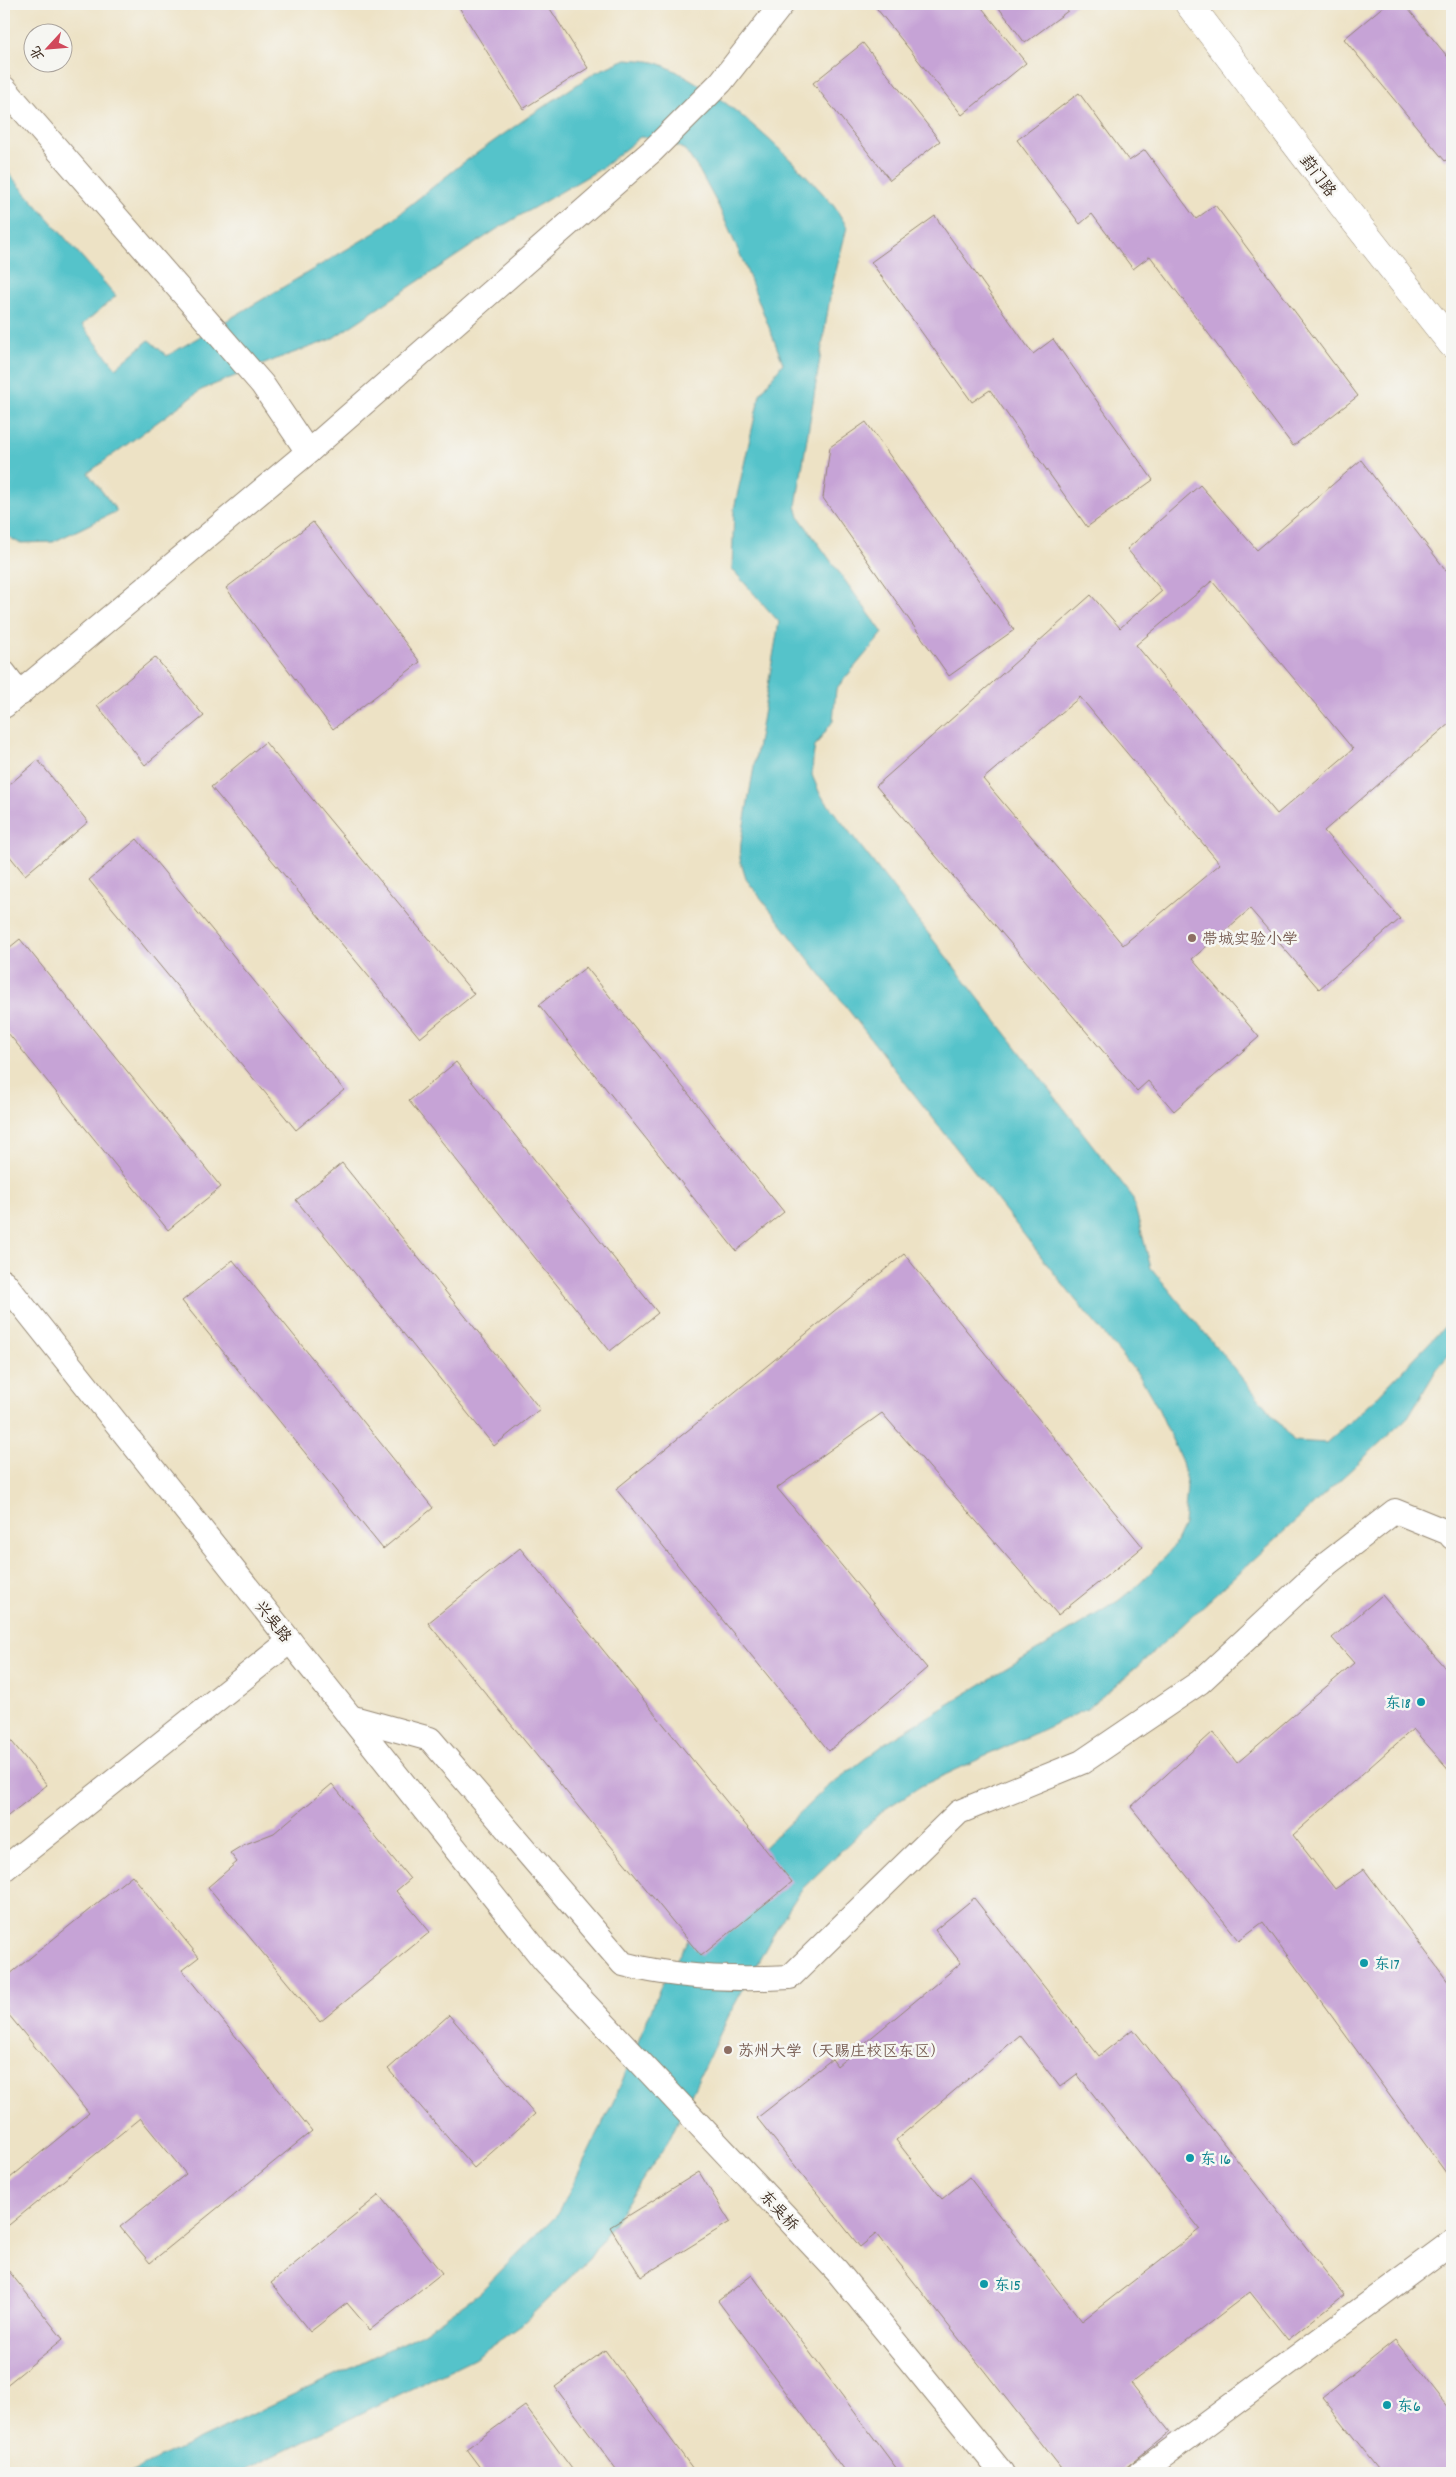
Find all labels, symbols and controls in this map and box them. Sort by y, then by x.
north arrow [22,22,72,72]
text: 北 [26,42,50,63]
street label: 葑门路 [1293,150,1341,203]
place label: 带城实验小学 [1202,929,1298,952]
marker: 带城实验小学 [1186,932,1198,944]
street label: 兴吴路 [248,1597,296,1648]
place label: 东18 [1385,1693,1411,1716]
marker: 东18 [1415,1696,1427,1708]
place label: 东17 [1374,1954,1400,1977]
marker: 东17 [1358,1957,1370,1969]
place label: 苏州大学（天赐庄校区东区） [738,2041,946,2064]
marker: 苏州大学（天赐庄校区东区） [722,2044,734,2056]
place label: 东 16 [1200,2149,1231,2172]
marker: 东 16 [1184,2152,1196,2164]
street label: 东吴桥 [753,2186,803,2237]
place label: 东15 [994,2275,1021,2298]
marker: 东15 [978,2278,990,2290]
place label: 东6 [1397,2396,1421,2419]
marker: 东6 [1381,2399,1393,2411]

